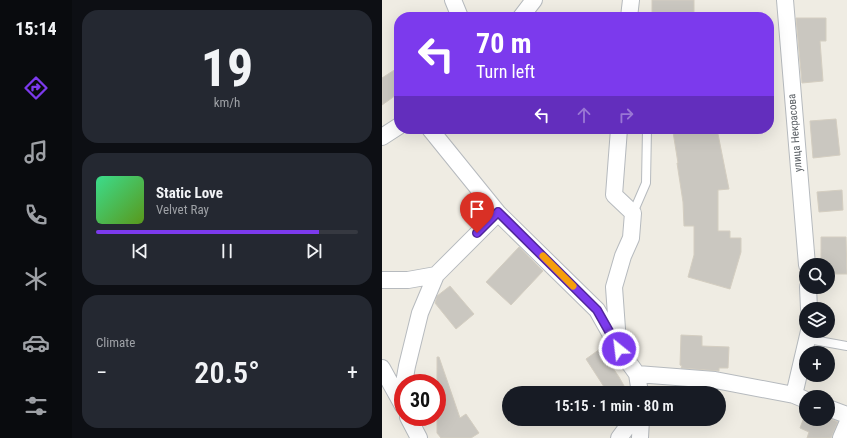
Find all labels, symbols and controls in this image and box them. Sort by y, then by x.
text: 15:14 [15,18,57,39]
text: 70 m [476,27,532,60]
icon: left [410,28,462,80]
text: 19 [201,38,253,99]
text: Turn left [476,61,535,82]
icon: directions [22,74,50,102]
street label: улица Некрасова [785,93,805,173]
text: km/h [214,95,240,110]
icon: left [531,104,553,126]
icon: ahead [573,104,595,126]
icon: right [615,104,637,126]
icon: music [22,138,50,166]
text: Static Love [156,184,223,202]
pin [460,192,494,233]
icon: arrive [466,198,488,220]
icon: phone [22,201,50,229]
text: Velvet Ray [156,202,209,217]
icon: previous [129,240,151,262]
icon: pause [216,240,238,262]
icon: next [303,240,325,262]
map controls [799,258,835,426]
button: search [799,258,835,294]
icon: climate [22,265,50,293]
button: layers [799,302,835,338]
position arrow [598,328,640,370]
icon: car [22,329,50,357]
text: Climate [96,335,135,350]
button: + [799,346,835,382]
text: 20.5° [194,355,260,390]
text: − [96,360,107,385]
text: + [347,360,358,385]
speed limit sign: 30 [394,374,446,426]
button: − [799,390,835,426]
icon: filters [22,392,50,420]
text: 15:15 · 1 min · 80 m [554,397,674,415]

